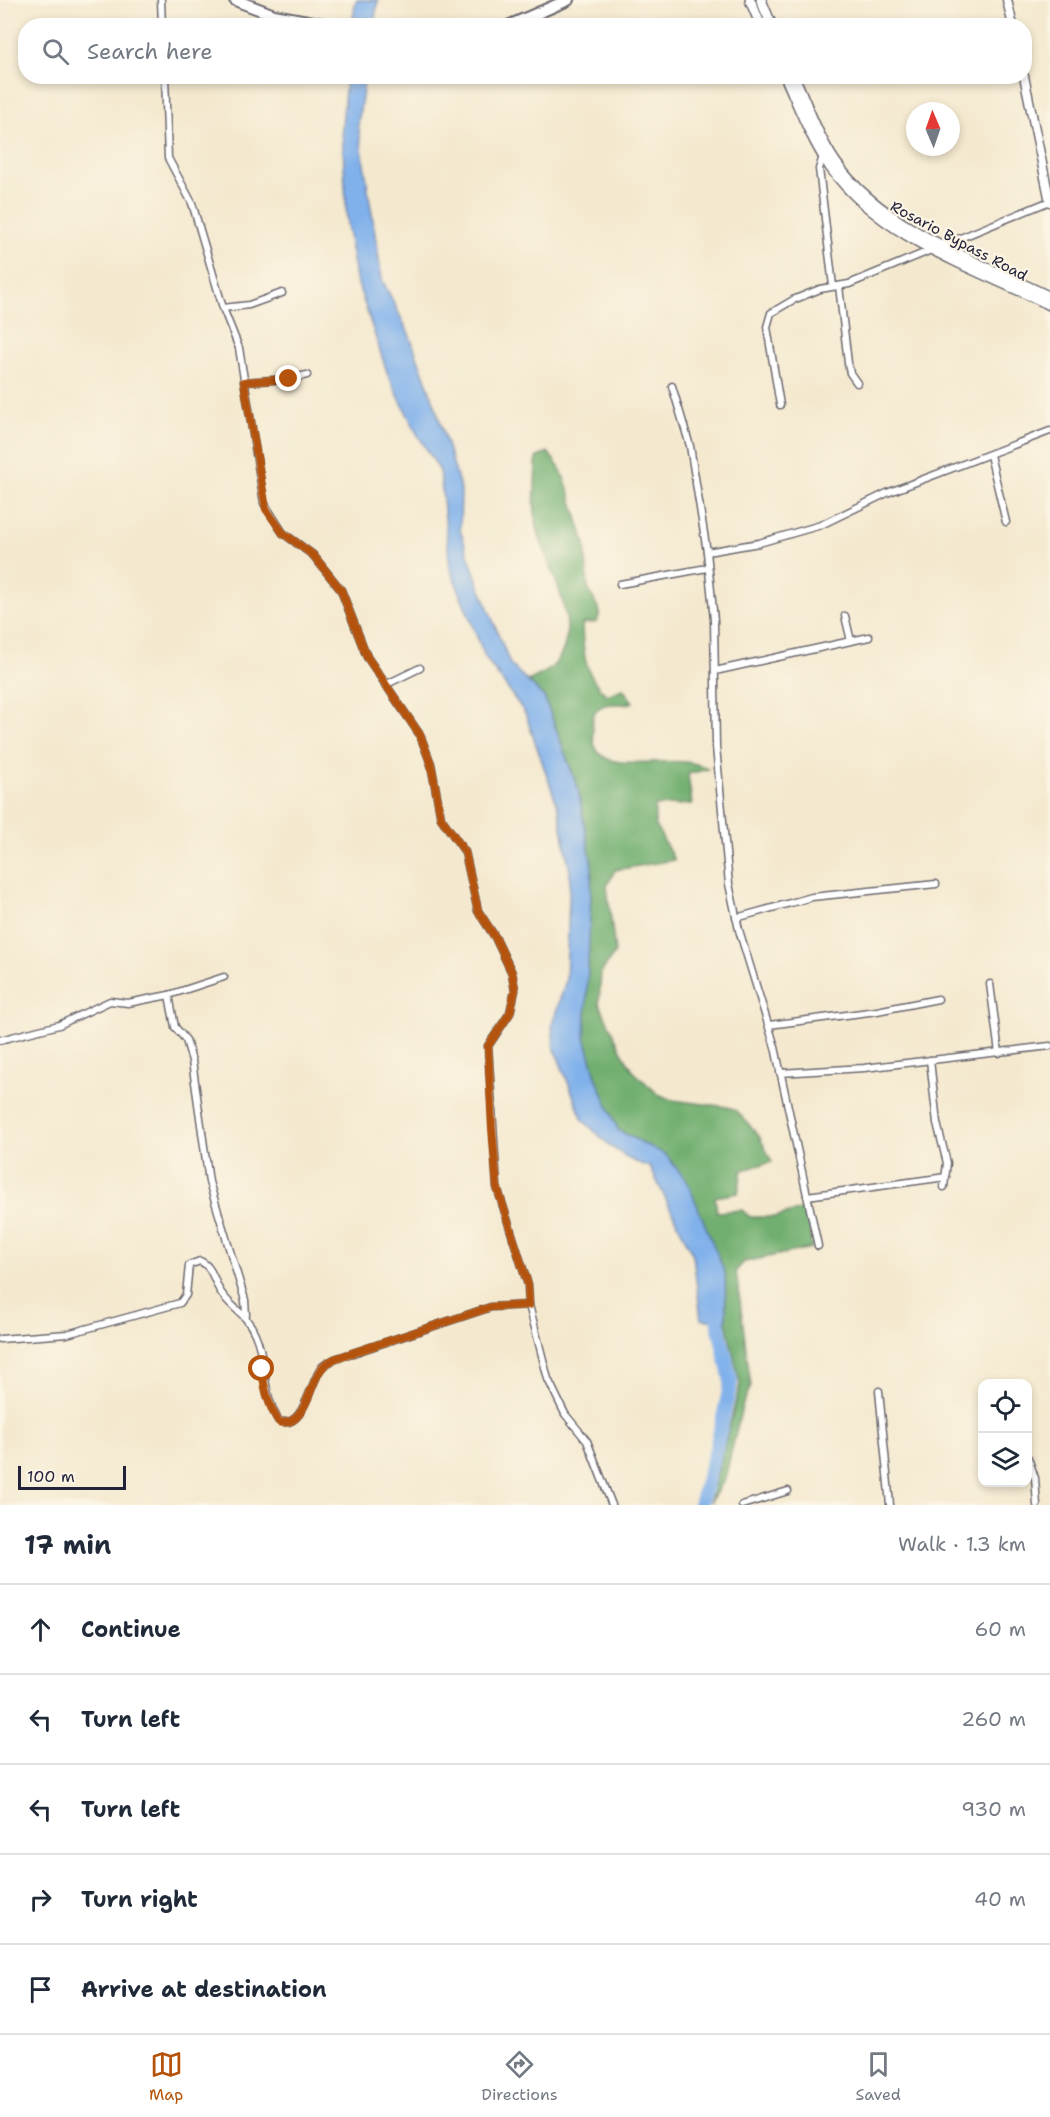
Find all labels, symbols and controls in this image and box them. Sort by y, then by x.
search box [18,18,1032,84]
icon: search [39,35,72,68]
text: Search here [87,37,213,66]
north arrow [906,102,960,156]
street label: Rosario Bypass Road [887,196,1031,286]
route end [275,365,301,391]
route start [248,1355,274,1381]
map controls [978,1379,1032,1487]
button: locate [978,1379,1032,1433]
button: layers [978,1433,1032,1487]
scale bar [18,1463,126,1490]
text: 100 m [27,1466,75,1487]
text: 17 min [24,1527,111,1562]
text: Walk · 1.3 km [898,1531,1026,1557]
icon: ahead [24,1613,57,1646]
text: Continue [81,1615,181,1644]
text: 60 m [974,1616,1026,1642]
icon: left [24,1703,57,1736]
text: Turn left [81,1705,180,1734]
text: 260 m [961,1706,1026,1732]
icon: left [24,1793,57,1826]
text: Turn left [81,1795,180,1824]
text: 930 m [961,1796,1026,1822]
icon: right [24,1883,57,1916]
text: Turn right [81,1885,198,1914]
text: 40 m [974,1886,1026,1912]
icon: arrive [24,1973,57,2006]
text: Arrive at destination [81,1975,327,2004]
tab: Map [149,2048,183,2105]
tab: Directions [481,2048,558,2105]
tab: Saved [856,2048,901,2105]

